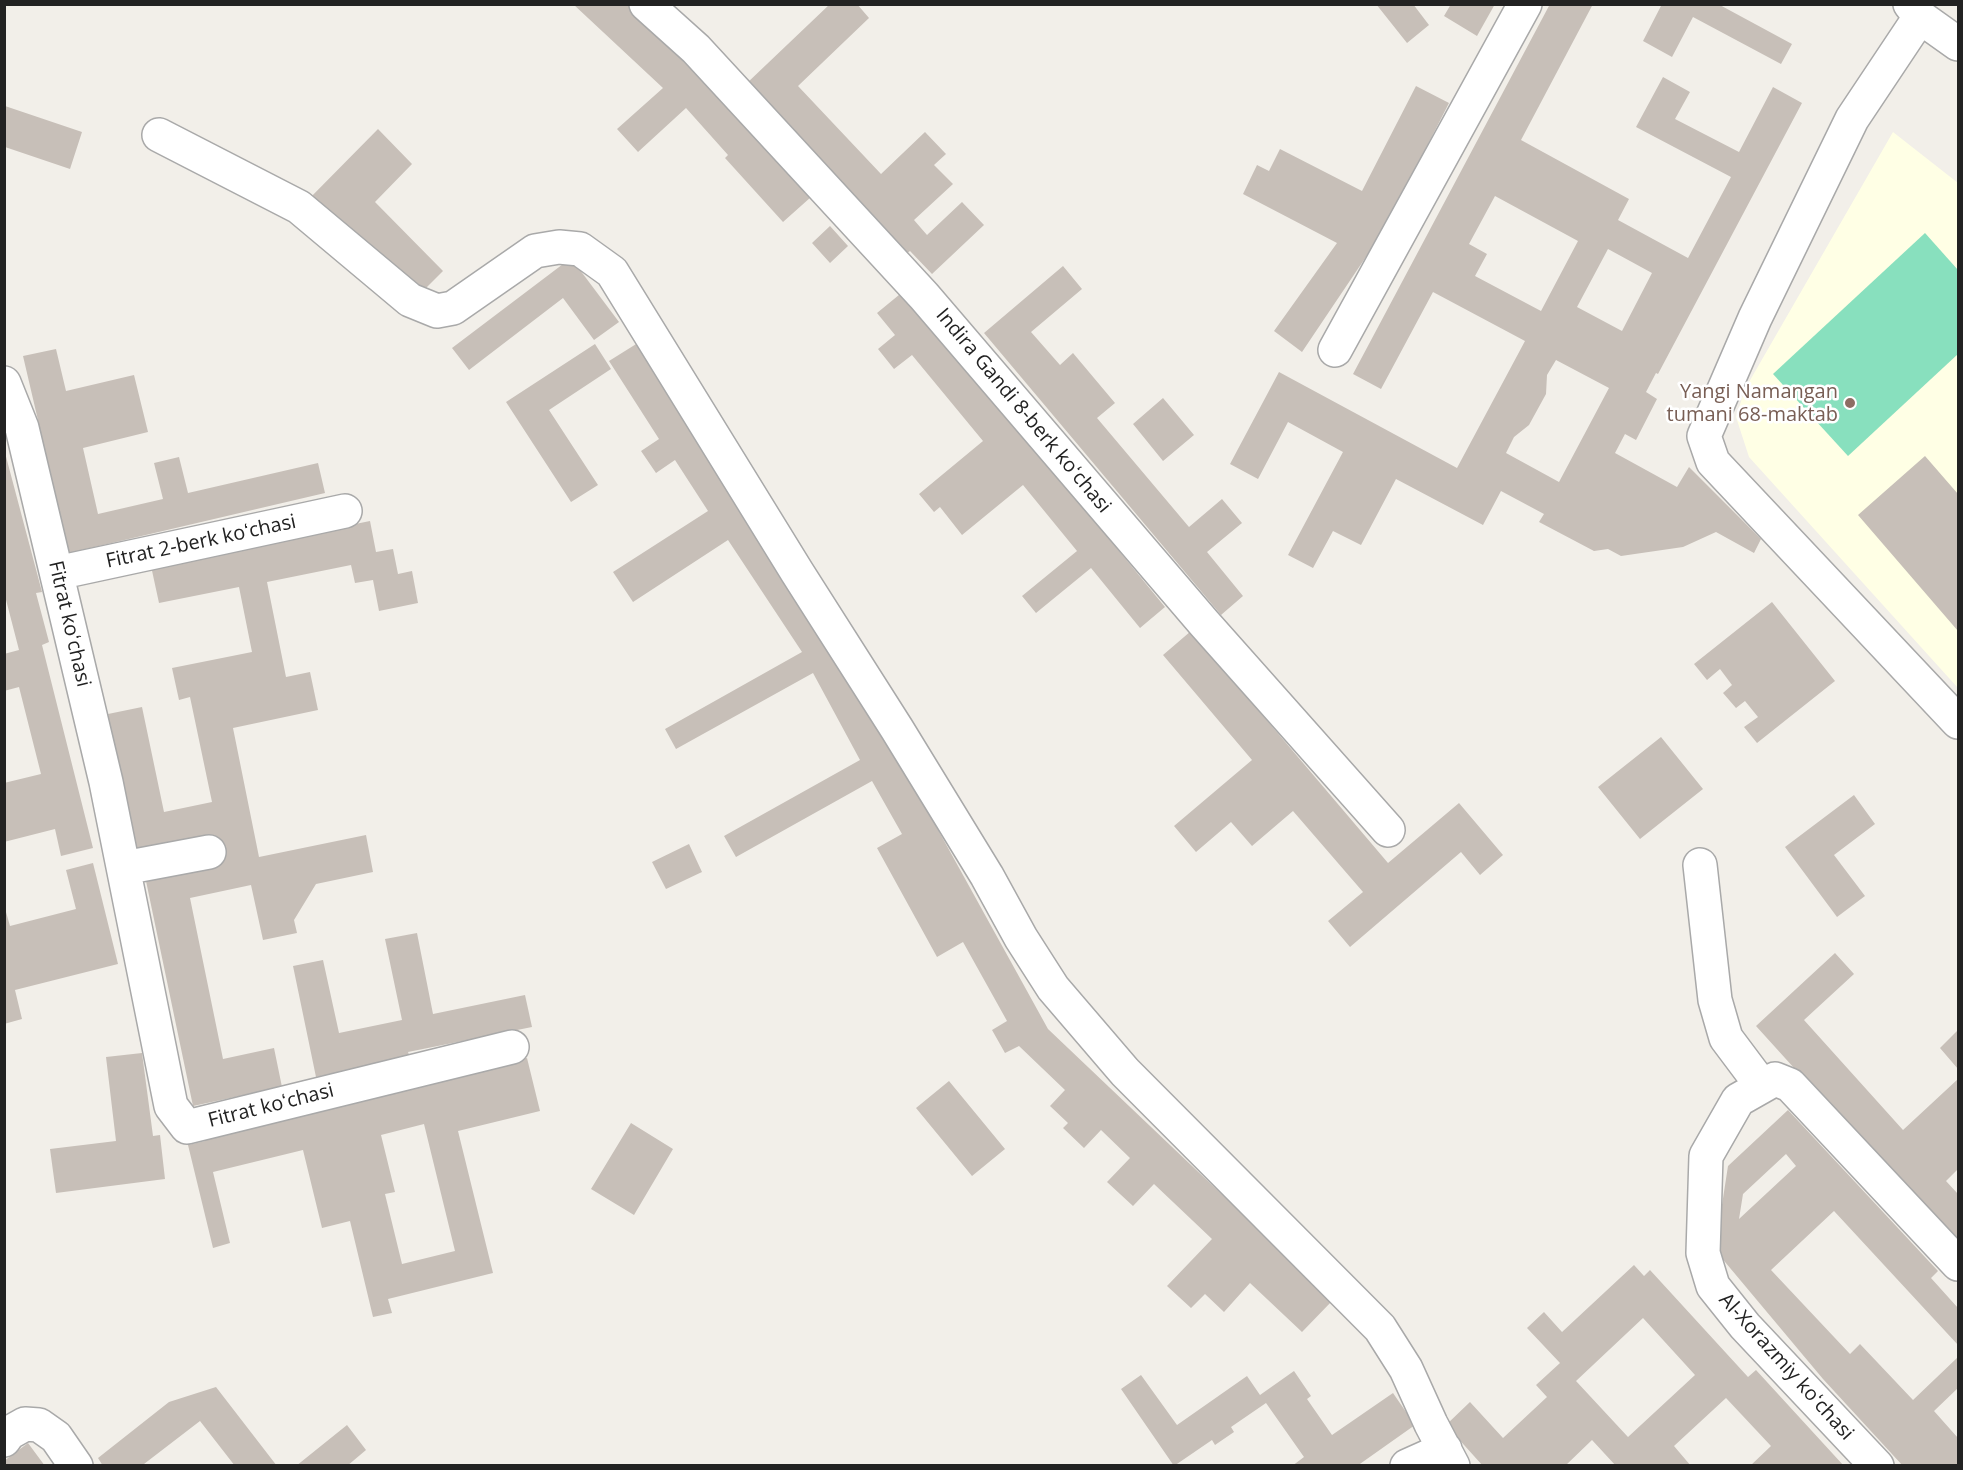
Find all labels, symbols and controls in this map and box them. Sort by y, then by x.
street label: Indira Gandi 8-berk koʻchasi [930,304,1116,518]
place label: Yangi Namangan tumani 68-maktab [1667,380,1838,427]
marker: Yangi Namangan tumani 68-maktab [1843,396,1857,410]
street label: Fitrat 2-berk koʻchasi [104,510,298,574]
street label: Fitrat koʻchasi [43,559,95,689]
street label: Fitrat koʻchasi [206,1079,336,1133]
street label: Al-Xorazmiy koʻchasi [1714,1288,1858,1446]

